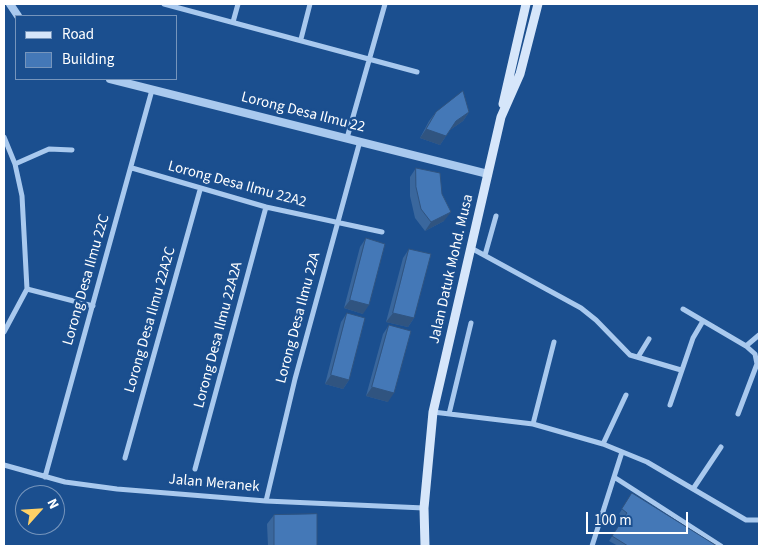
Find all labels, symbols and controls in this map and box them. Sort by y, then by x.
legend [15,15,178,80]
text: Road [62,24,94,45]
text: Building [62,49,114,70]
street label: Lorong Desa Ilmu 22 [239,89,367,137]
street label: Lorong Desa Ilmu 22A2 [166,158,308,212]
street label: Jalan Datuk Mohd. Musa [426,193,478,345]
street label: Lorong Desa Ilmu 22C [60,212,114,348]
street label: Lorong Desa Ilmu 22A2C [122,245,180,395]
street label: Lorong Desa Ilmu 22A [273,250,325,386]
street label: Lorong Desa Ilmu 22A2A [191,260,247,410]
street label: Jalan Meranek [168,471,260,497]
north arrow [15,485,65,535]
text: N [42,495,64,512]
scale bar [588,502,690,534]
text: 100 m [594,510,632,531]

